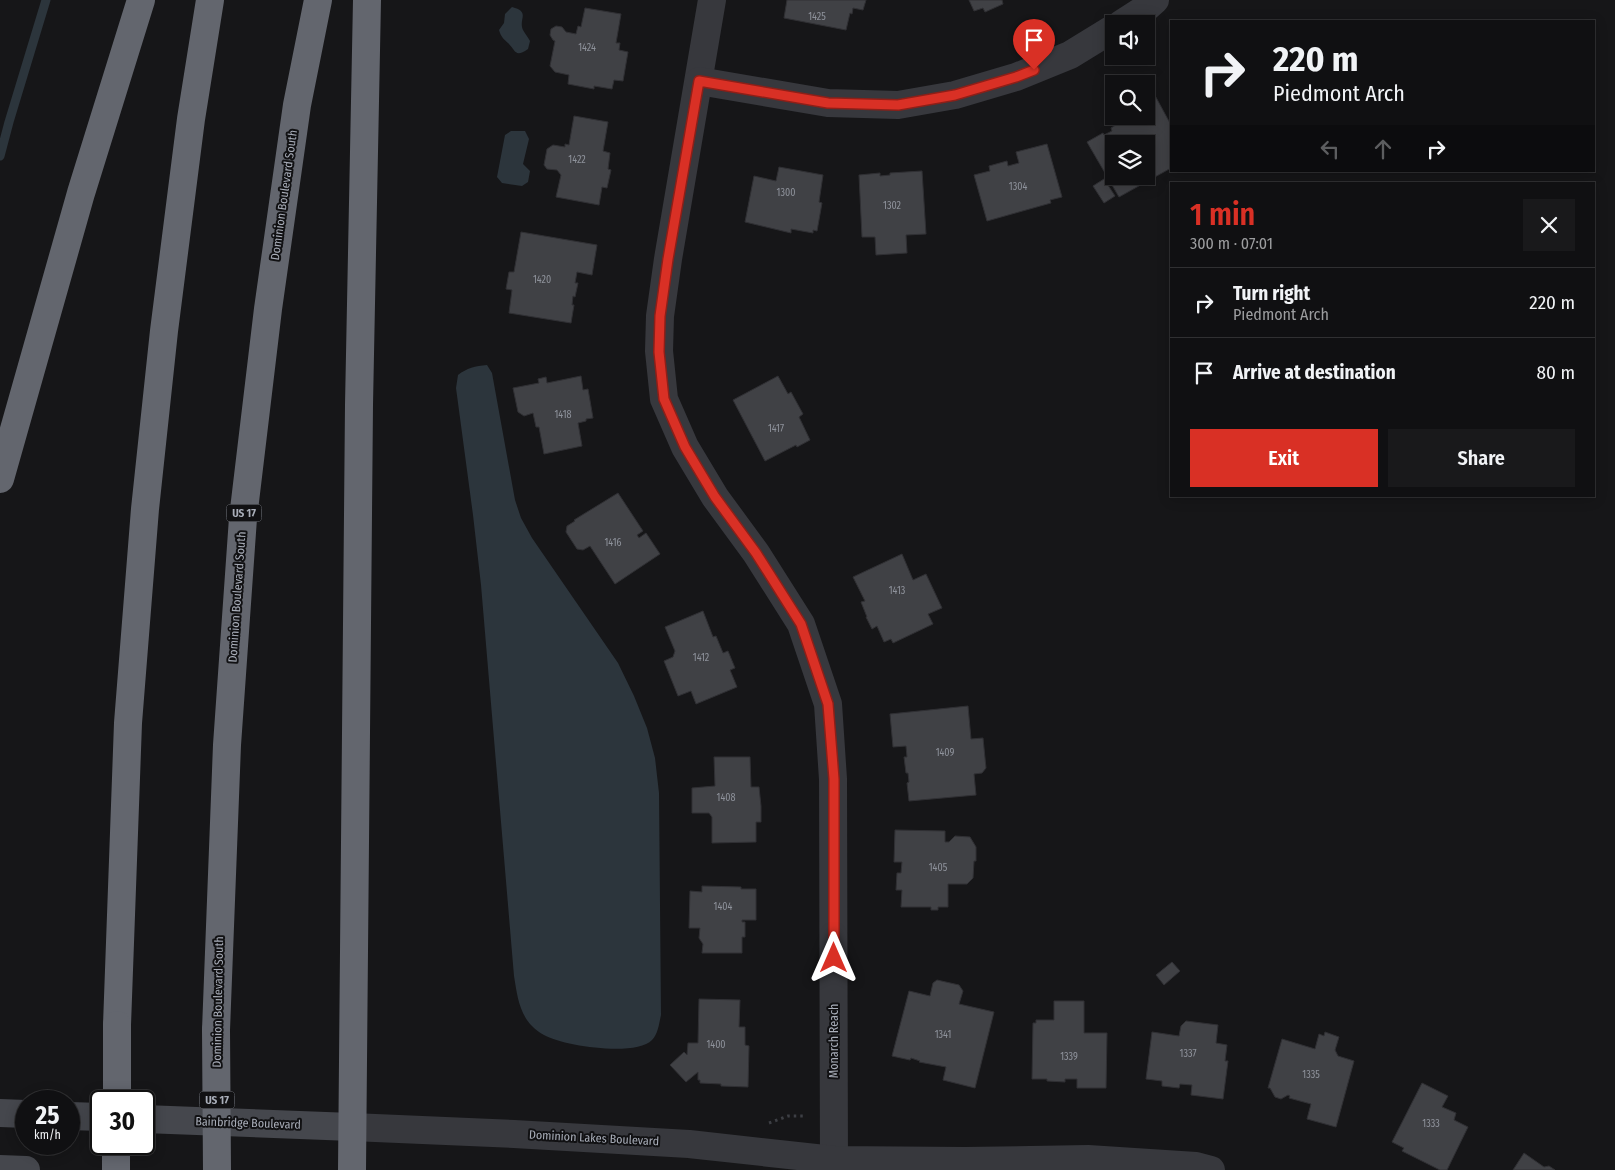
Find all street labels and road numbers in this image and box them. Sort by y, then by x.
street label: Dominion Boulevard South [268,129,300,261]
road number: US 17 [226,504,262,522]
street label: Dominion Boulevard South [225,531,249,663]
street label: Dominion Boulevard South [210,936,226,1068]
street label: Monarch Reach [827,1004,841,1078]
road number: US 17 [200,1092,234,1108]
street label: Bainbridge Boulevard [195,1114,301,1132]
street label: Dominion Lakes Boulevard [529,1128,659,1148]

